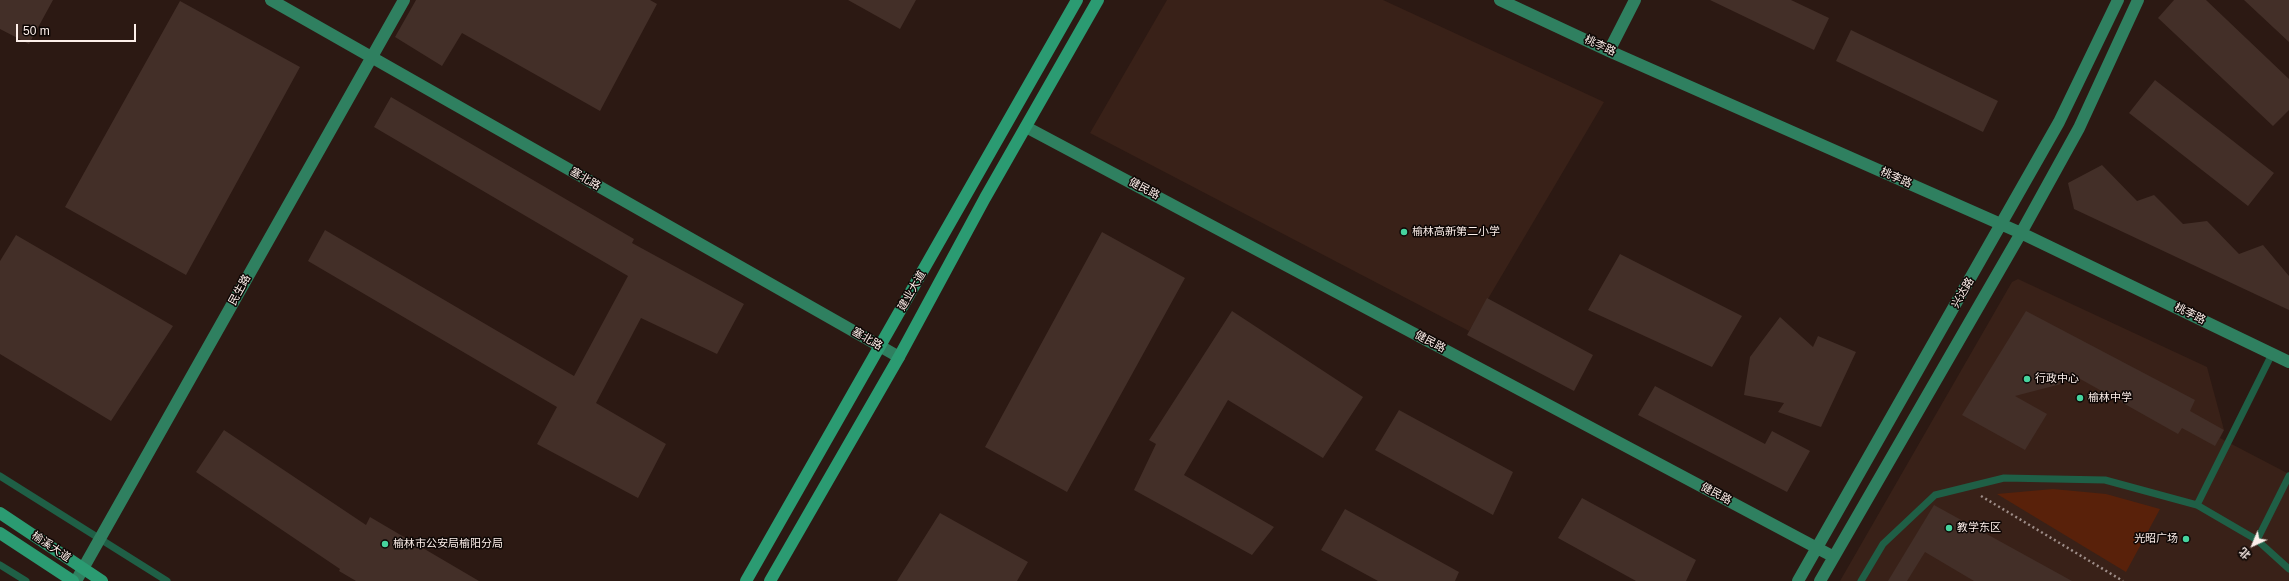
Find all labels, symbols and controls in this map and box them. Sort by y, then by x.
scale bar [18,16,138,42]
text: 50 m [23,24,50,38]
street label: 桃李路 [1582,33,1618,59]
street label: 塞北路 [567,165,603,193]
street label: 桃李路 [1878,165,1914,191]
street label: 健民路 [1126,175,1162,203]
place label: 榆林高新第二小学 [1412,225,1500,239]
marker: 榆林高新第二小学 [1399,227,1409,237]
street label: 建业大道 [895,269,929,313]
street label: 民生路 [226,272,254,308]
street label: 兴达路 [1949,275,1977,311]
street label: 桃李路 [2172,301,2208,327]
street label: 塞北路 [849,325,885,353]
street label: 健民路 [1412,328,1448,356]
place label: 行政中心 [2035,372,2079,386]
marker: 行政中心 [2022,374,2032,384]
place label: 榆林中学 [2088,391,2132,405]
marker: 榆林中学 [2075,393,2085,403]
street label: 健民路 [1698,480,1734,508]
place label: 教学东区 [1957,521,2001,535]
marker: 教学东区 [1944,523,1954,533]
north arrow [2233,525,2273,565]
street label: 榆溪大道 [29,529,73,565]
place label: 光昭广场 [2134,532,2178,546]
marker: 光昭广场 [2181,534,2191,544]
place label: 榆林市公安局榆阳分局 [393,537,503,551]
marker: 榆林市公安局榆阳分局 [380,539,390,549]
text: 北 [2237,545,2253,562]

